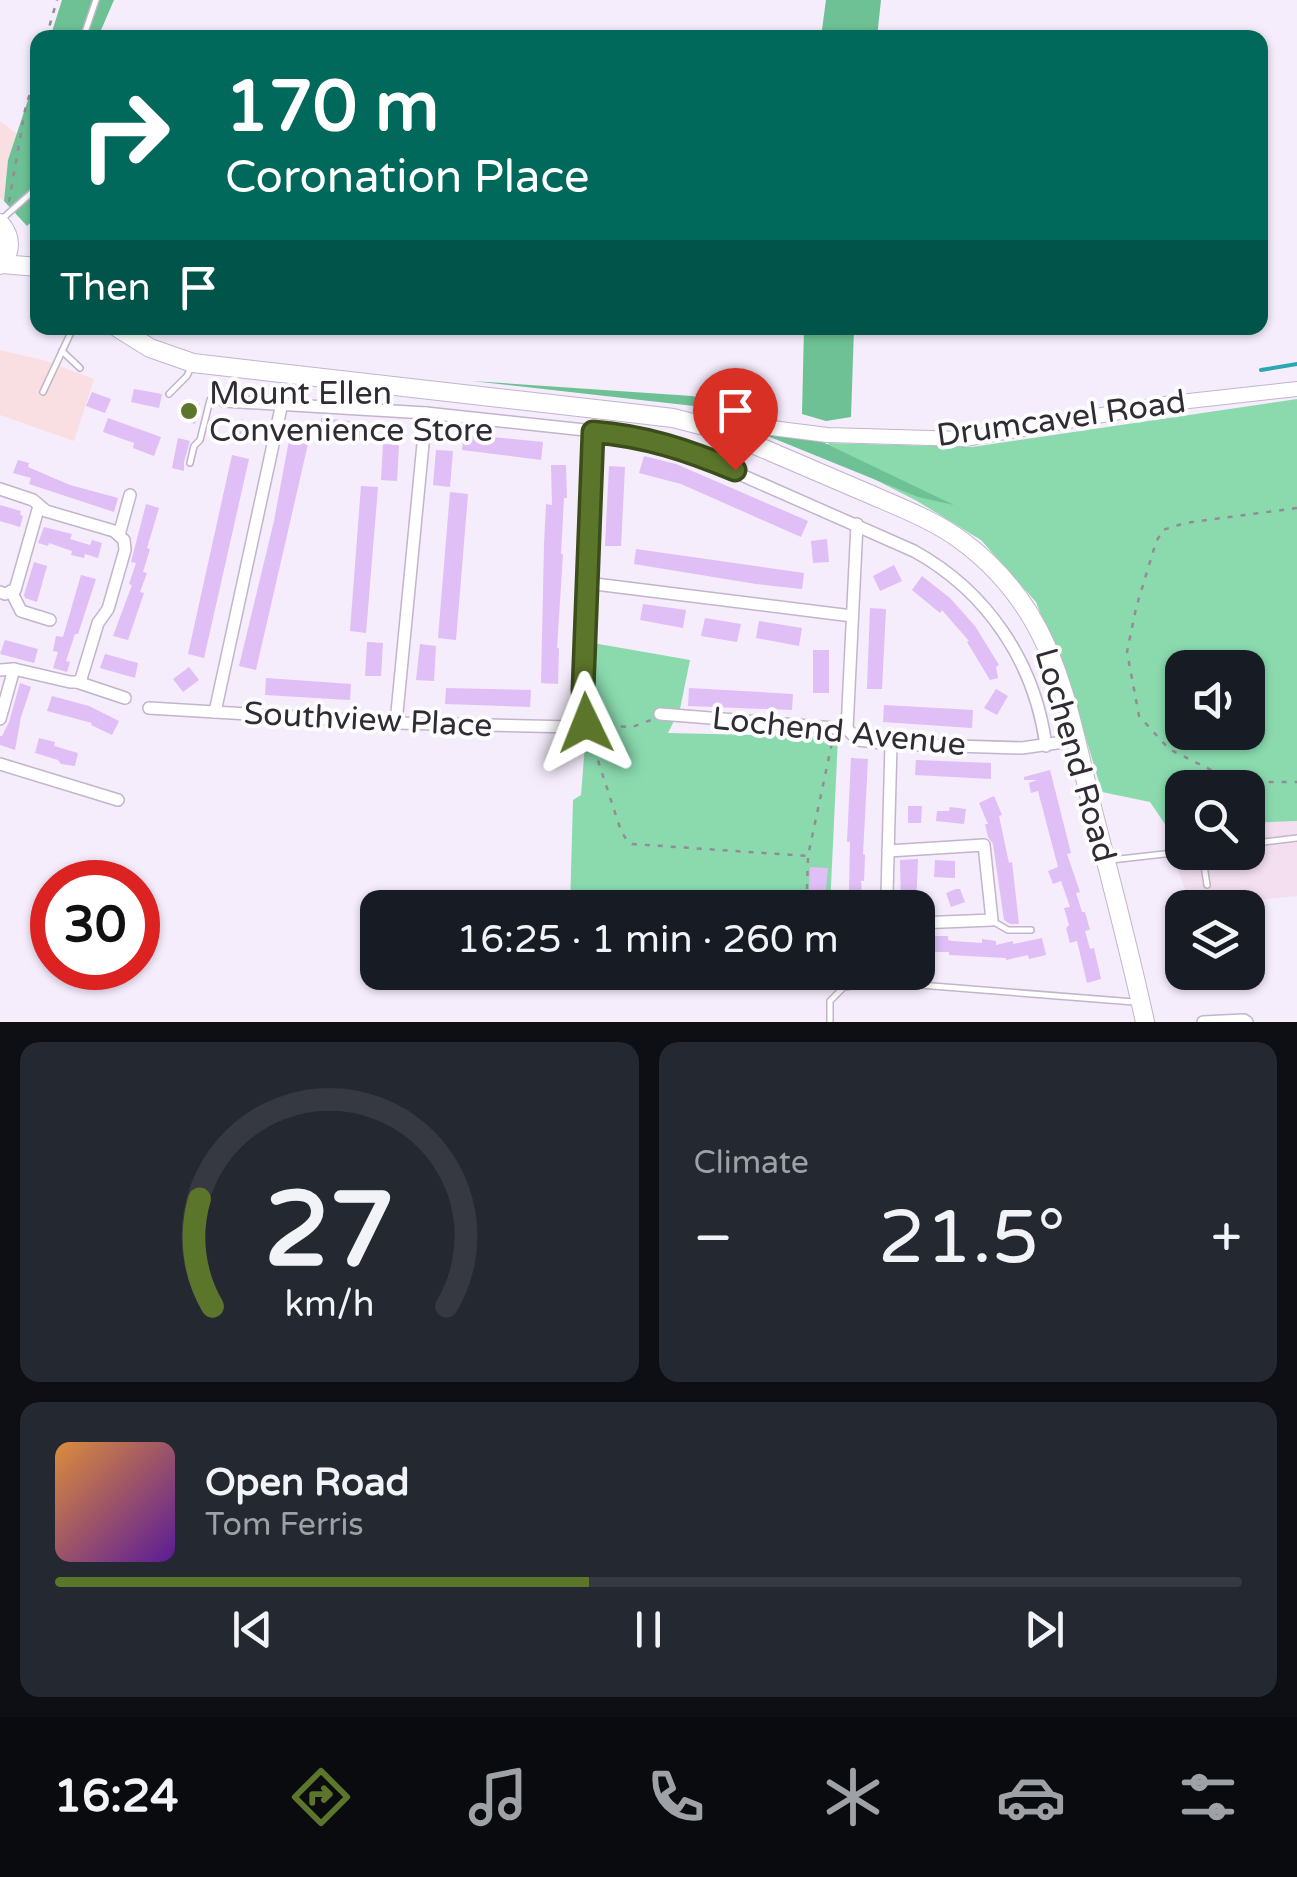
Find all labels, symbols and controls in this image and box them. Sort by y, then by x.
text: 170 m [225,66,439,150]
icon: right [60,70,190,200]
text: Coronation Place [225,151,590,205]
icon: arrive [171,260,226,315]
text: Then [60,265,151,311]
pin [693,368,778,471]
place label: Mount Ellen Convenience Store [209,375,493,450]
icon: arrive [708,383,763,438]
street label: Drumcavel Road [934,383,1188,455]
marker: Mount Ellen Convenience Store [178,400,200,422]
street label: Lochend Road [1026,644,1124,867]
map controls [1165,650,1265,990]
button: sound [1165,650,1265,750]
position arrow [534,671,638,775]
street label: Southview Place [243,695,493,745]
street label: Lochend Avenue [710,700,968,764]
button: search [1165,770,1265,870]
speed limit sign: 30 [30,860,160,990]
button: layers [1165,890,1265,990]
text: 16:25 · 1 min · 260 m [456,917,839,963]
text: Climate [694,1144,809,1182]
text: 27 [264,1169,395,1294]
text: 21.5° [878,1193,1066,1283]
text: − [694,1206,733,1272]
text: + [1211,1206,1242,1272]
text: km/h [284,1283,374,1326]
text: Open Road [205,1460,410,1506]
text: Tom Ferris [205,1506,364,1544]
icon: previous [225,1602,280,1657]
icon: pause [621,1602,676,1657]
icon: next [1017,1602,1072,1657]
icon: directions [286,1762,356,1832]
icon: music [463,1762,533,1832]
icon: phone [641,1762,711,1832]
icon: climate [818,1762,888,1832]
icon: car [996,1762,1066,1832]
icon: filters [1173,1762,1243,1832]
text: 16:24 [54,1770,178,1824]

